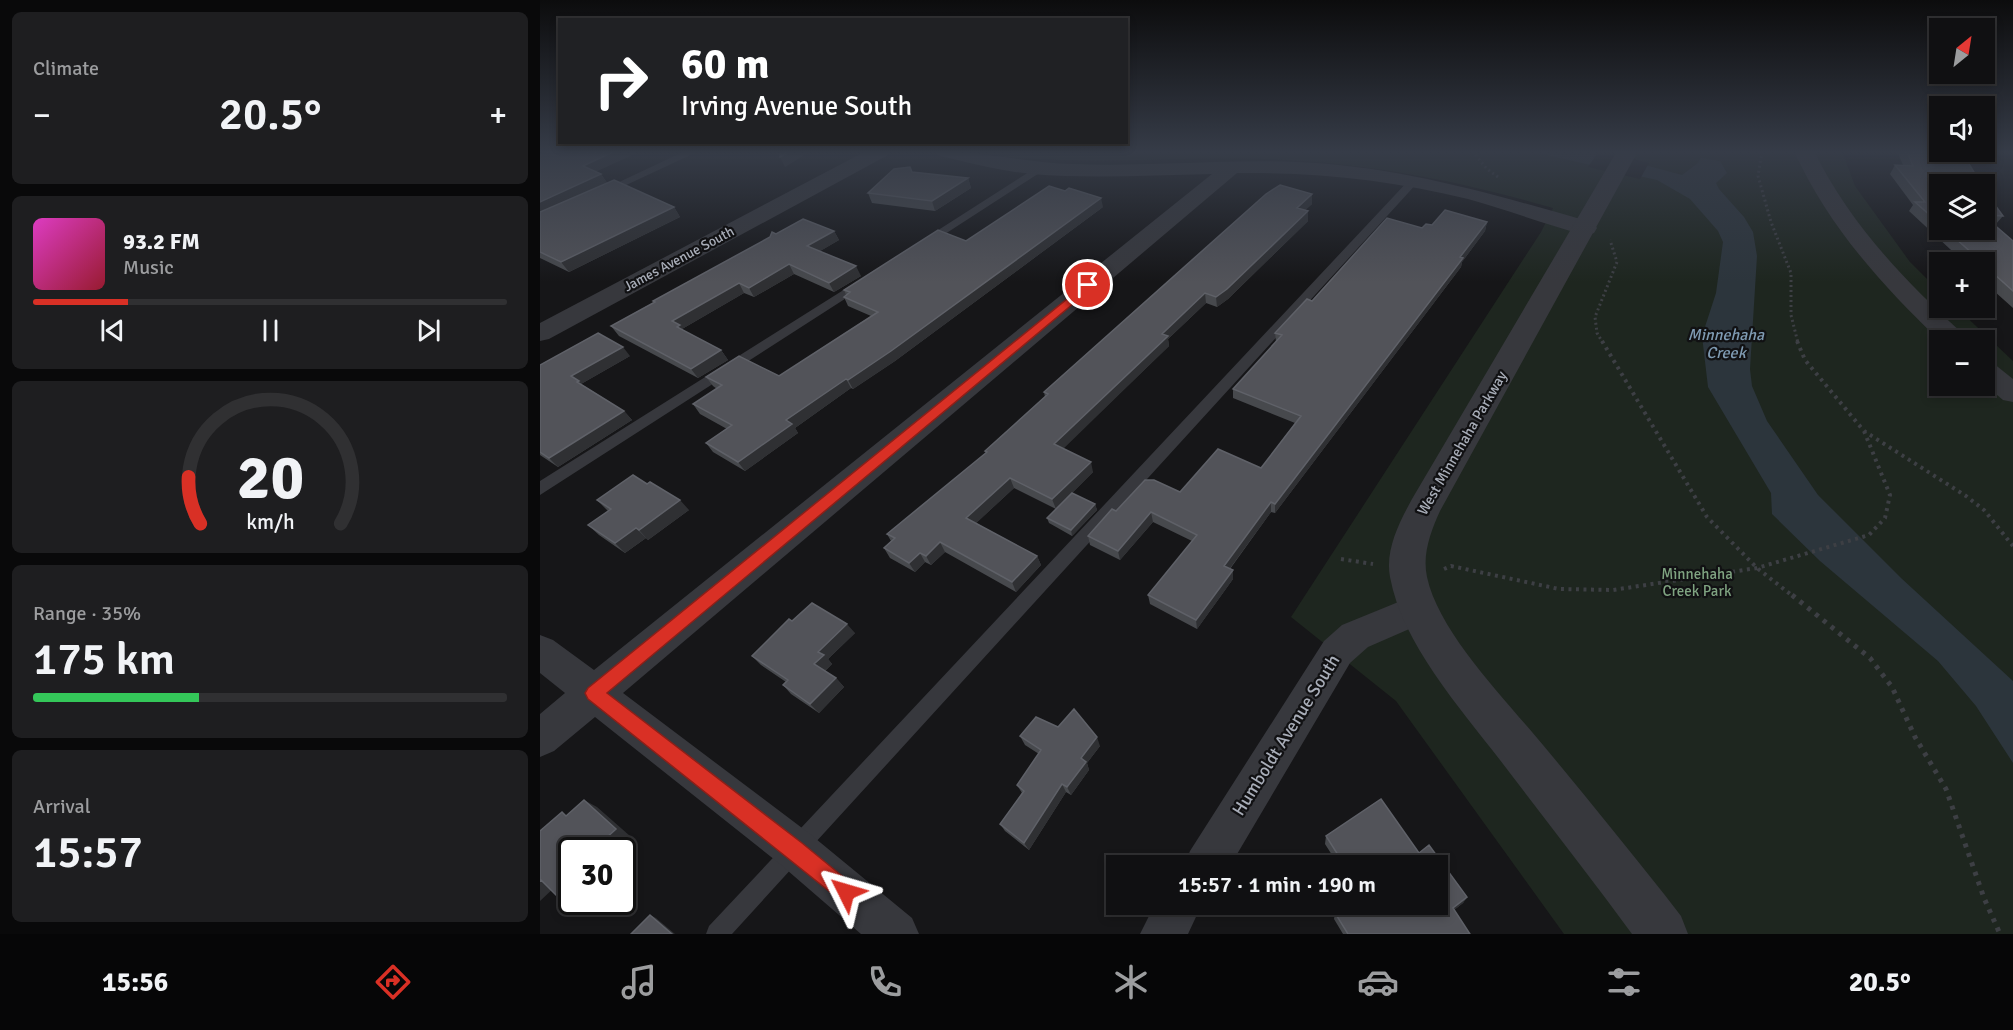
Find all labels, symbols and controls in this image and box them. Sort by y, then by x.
north arrow [1929,18,1995,84]
map controls [1929,18,1995,396]
text: 60 m [681,39,770,90]
icon: right [582,42,660,120]
text: Climate [33,56,99,81]
text: 20.5° [219,87,321,142]
text: Irving Avenue South [681,90,912,123]
text: − [33,95,51,136]
text: + [489,95,507,136]
button: sound [1929,96,1995,162]
button: layers [1929,174,1995,240]
street label: James Avenue South [621,223,737,295]
text: 93.2 FM [123,228,200,255]
button: + [1929,252,1995,318]
text: Music [123,255,174,280]
pin [1062,259,1113,310]
icon: arrive [1071,268,1104,301]
icon: previous [96,314,129,347]
icon: pause [254,314,287,347]
icon: next [412,314,445,347]
water label: Minnehaha Creek [1688,325,1765,363]
button: − [1929,330,1995,396]
street label: West Minnehaha Parkway [1413,368,1511,518]
text: 20 [236,439,304,516]
text: km/h [246,509,294,535]
park label: Minnehaha Creek Park [1661,565,1733,600]
text: Range · 35% [33,601,141,626]
text: 175 km [33,632,175,687]
street label: Humboldt Avenue South [1227,650,1345,820]
text: Arrival [33,794,91,819]
text: 15:57 [33,825,143,880]
speed limit sign: 30 [558,837,636,915]
position arrow [814,860,878,924]
text: 15:57 · 1 min · 190 m [1178,871,1376,898]
icon: directions [372,961,414,1003]
icon: music [618,961,660,1003]
icon: phone [864,961,906,1003]
icon: climate [1110,961,1152,1003]
icon: car [1357,961,1399,1003]
icon: filters [1603,961,1645,1003]
text: 15:56 [102,966,168,999]
text: 20.5° [1849,966,1911,999]

